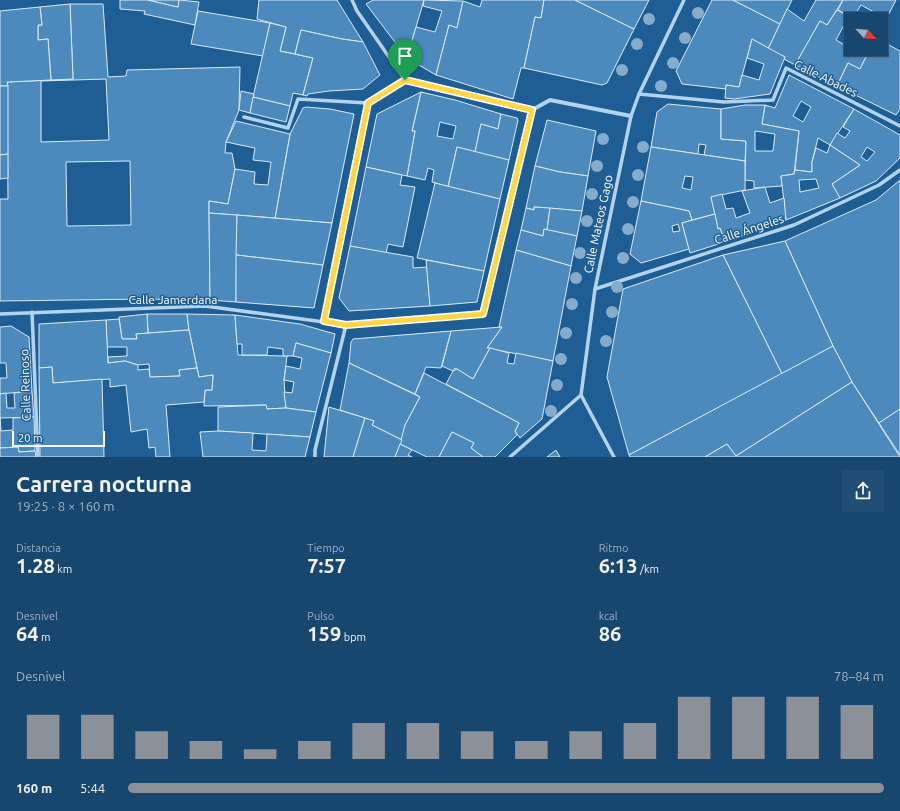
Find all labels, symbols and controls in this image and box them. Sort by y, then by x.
north arrow [844,12,888,56]
map controls [844,12,888,56]
pin [388,39,422,80]
icon: arrive [394,45,416,67]
street label: Calle Abades [792,57,860,99]
street label: Calle Mateos Gago [581,174,615,274]
street label: Calle Ángeles [713,212,785,246]
street label: Calle Jamerdana [129,293,218,306]
street label: Calle Reinoso [17,349,33,421]
scale bar [12,429,105,448]
text: 20 m [18,432,42,444]
button: share [842,470,884,512]
text: Carrera nocturna [16,471,192,496]
text: 19:25 · 8 × 160 m [16,499,115,513]
text: Distancia [16,542,61,554]
text: Tiempo [307,542,345,554]
text: Ritmo [599,542,628,554]
text: 1.28 [16,554,55,577]
text: 7:57 [307,554,346,577]
text: 6:13 [599,554,637,577]
text: km [55,563,72,575]
text: /km [637,563,659,575]
text: Desnivel [16,610,58,622]
text: Pulso [307,610,334,622]
text: kcal [599,610,618,622]
text: 64 [16,622,39,645]
text: 159 [307,622,341,645]
text: 86 [599,622,621,645]
text: m [39,631,51,643]
text: bpm [341,631,366,643]
text: Desnivel [16,669,65,683]
text: 78–84 m [834,669,884,683]
text: 160 m [16,781,52,795]
text: 5:44 [80,781,105,795]

